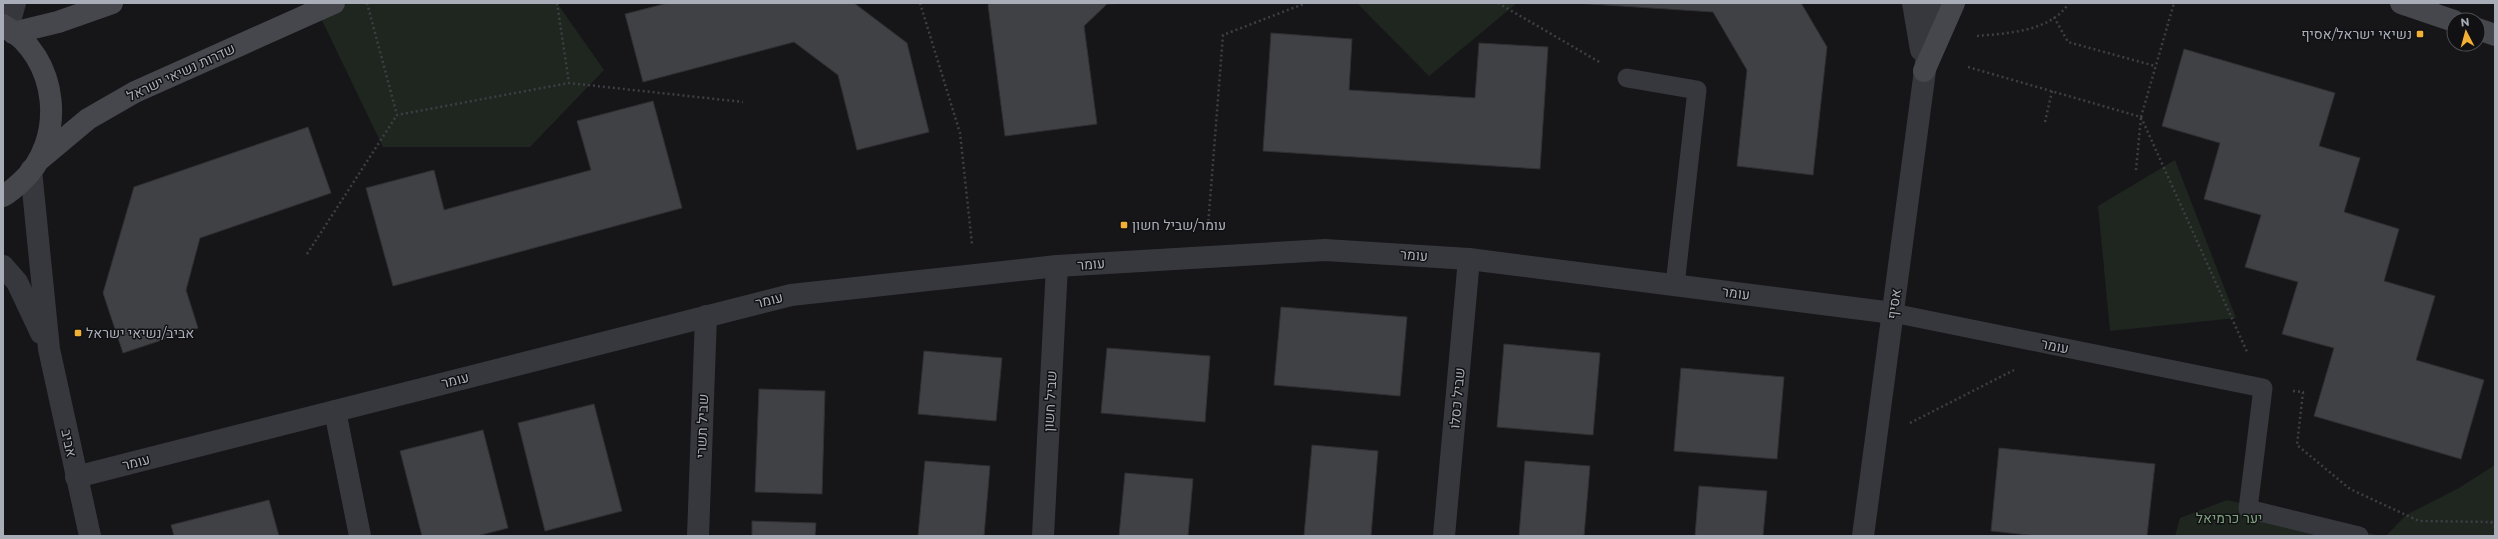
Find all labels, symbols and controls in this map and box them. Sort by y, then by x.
north arrow [2446,12,2486,52]
text: N [2460,15,2470,29]
place label: נשיאי ישראל/אסיף [2301,25,2412,43]
marker: נשיאי ישראל/אסיף [2415,29,2425,39]
street label: שדרות נשיאי ישראל [124,39,238,105]
place label: עומר/שביל חשון [1132,216,1226,234]
marker: עומר/שביל חשון [1119,220,1129,230]
street label: עומר [1399,245,1429,265]
street label: עומר [1076,254,1106,274]
street label: עומר [1721,282,1751,304]
street label: עומר [753,288,785,312]
street label: אסיף [1883,288,1905,320]
place label: אביב/נשיאי ישראל [86,324,194,342]
marker: אביב/נשיאי ישראל [73,328,83,338]
street label: עומר [2039,334,2071,358]
street label: שביל כסלו [1445,367,1469,429]
street label: עומר [439,368,471,392]
street label: שביל חשון [1039,370,1061,432]
street label: שביל תשרי [692,393,712,459]
street label: אביב [57,427,81,459]
street label: עומר [120,450,152,474]
park label: יער כרמיאל [2196,509,2262,527]

